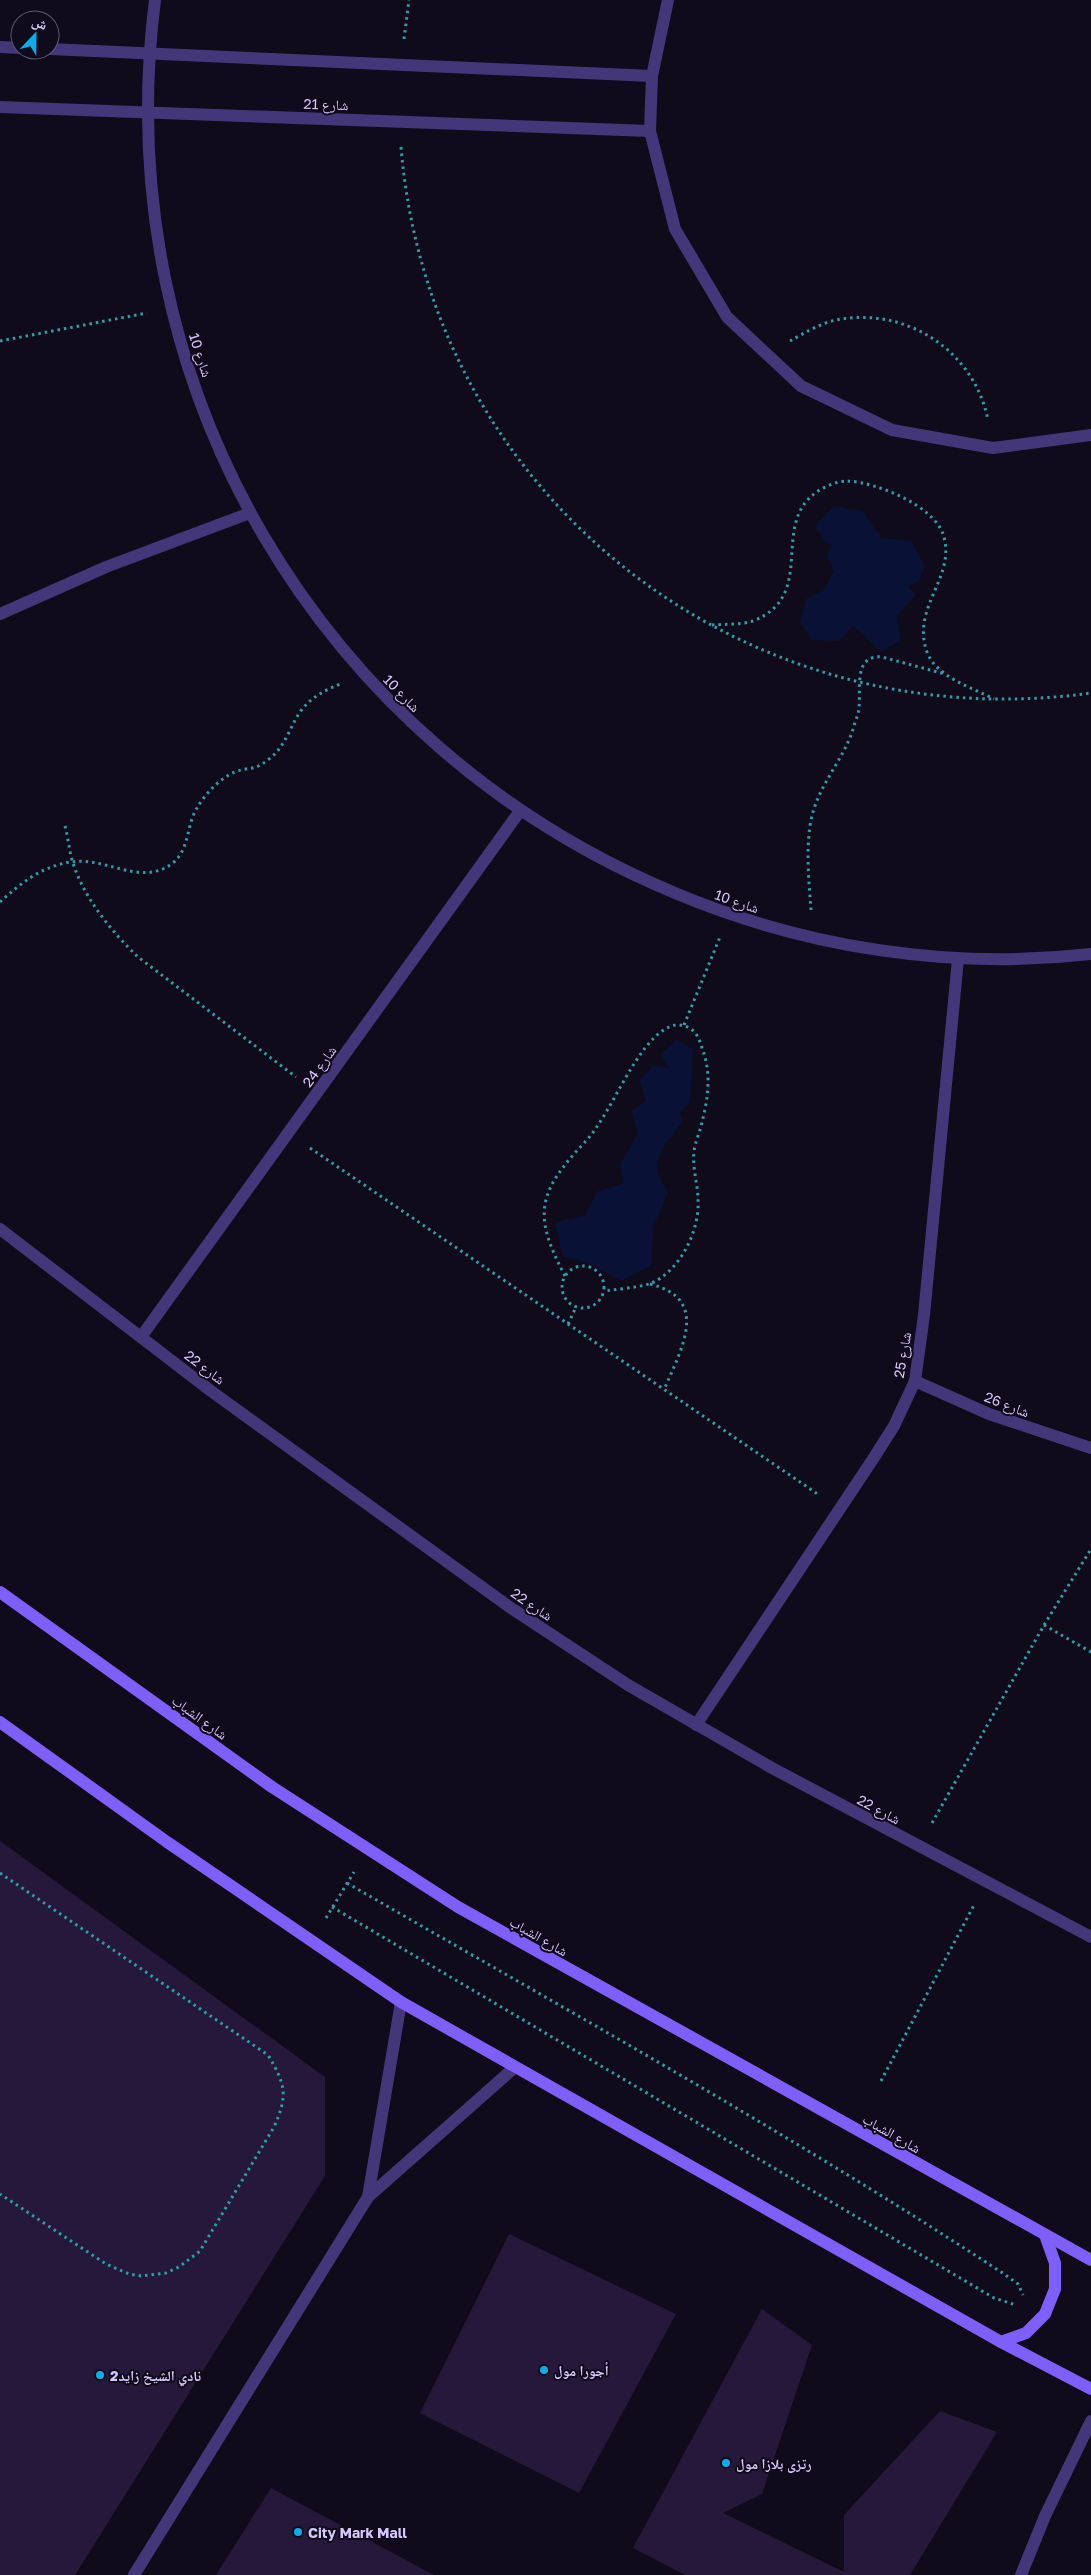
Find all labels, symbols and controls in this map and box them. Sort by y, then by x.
north arrow [10,10,60,60]
text: ش [30,12,50,34]
street label: شارع 21 [303,95,349,115]
street label: شارع 10 [184,331,216,380]
street label: شارع 10 [379,671,424,717]
street label: شارع 10 [712,886,761,918]
street label: شارع 24 [298,1042,341,1091]
street label: شارع 25 [890,1331,916,1380]
street label: شارع 22 [180,1346,229,1389]
street label: شارع 26 [981,1388,1032,1422]
street label: شارع 22 [507,1584,556,1626]
street label: شارع الشباب [168,1691,231,1744]
street label: شارع 22 [854,1791,903,1829]
street label: شارع الشباب [506,1913,571,1961]
street label: شارع الشباب [859,2110,924,2158]
place label: أجورا مول [554,2362,609,2379]
marker: أجورا مول [538,2364,550,2376]
place label: نادي الشيخ زايد2 [110,2367,201,2387]
marker: نادي الشيخ زايد2 [94,2369,106,2381]
place label: رتزى بلازا مول [736,2455,811,2473]
marker: رتزى بلازا مول [720,2457,732,2469]
place label: City Mark Mall [308,2524,407,2541]
marker: City Mark Mall [292,2526,304,2538]

